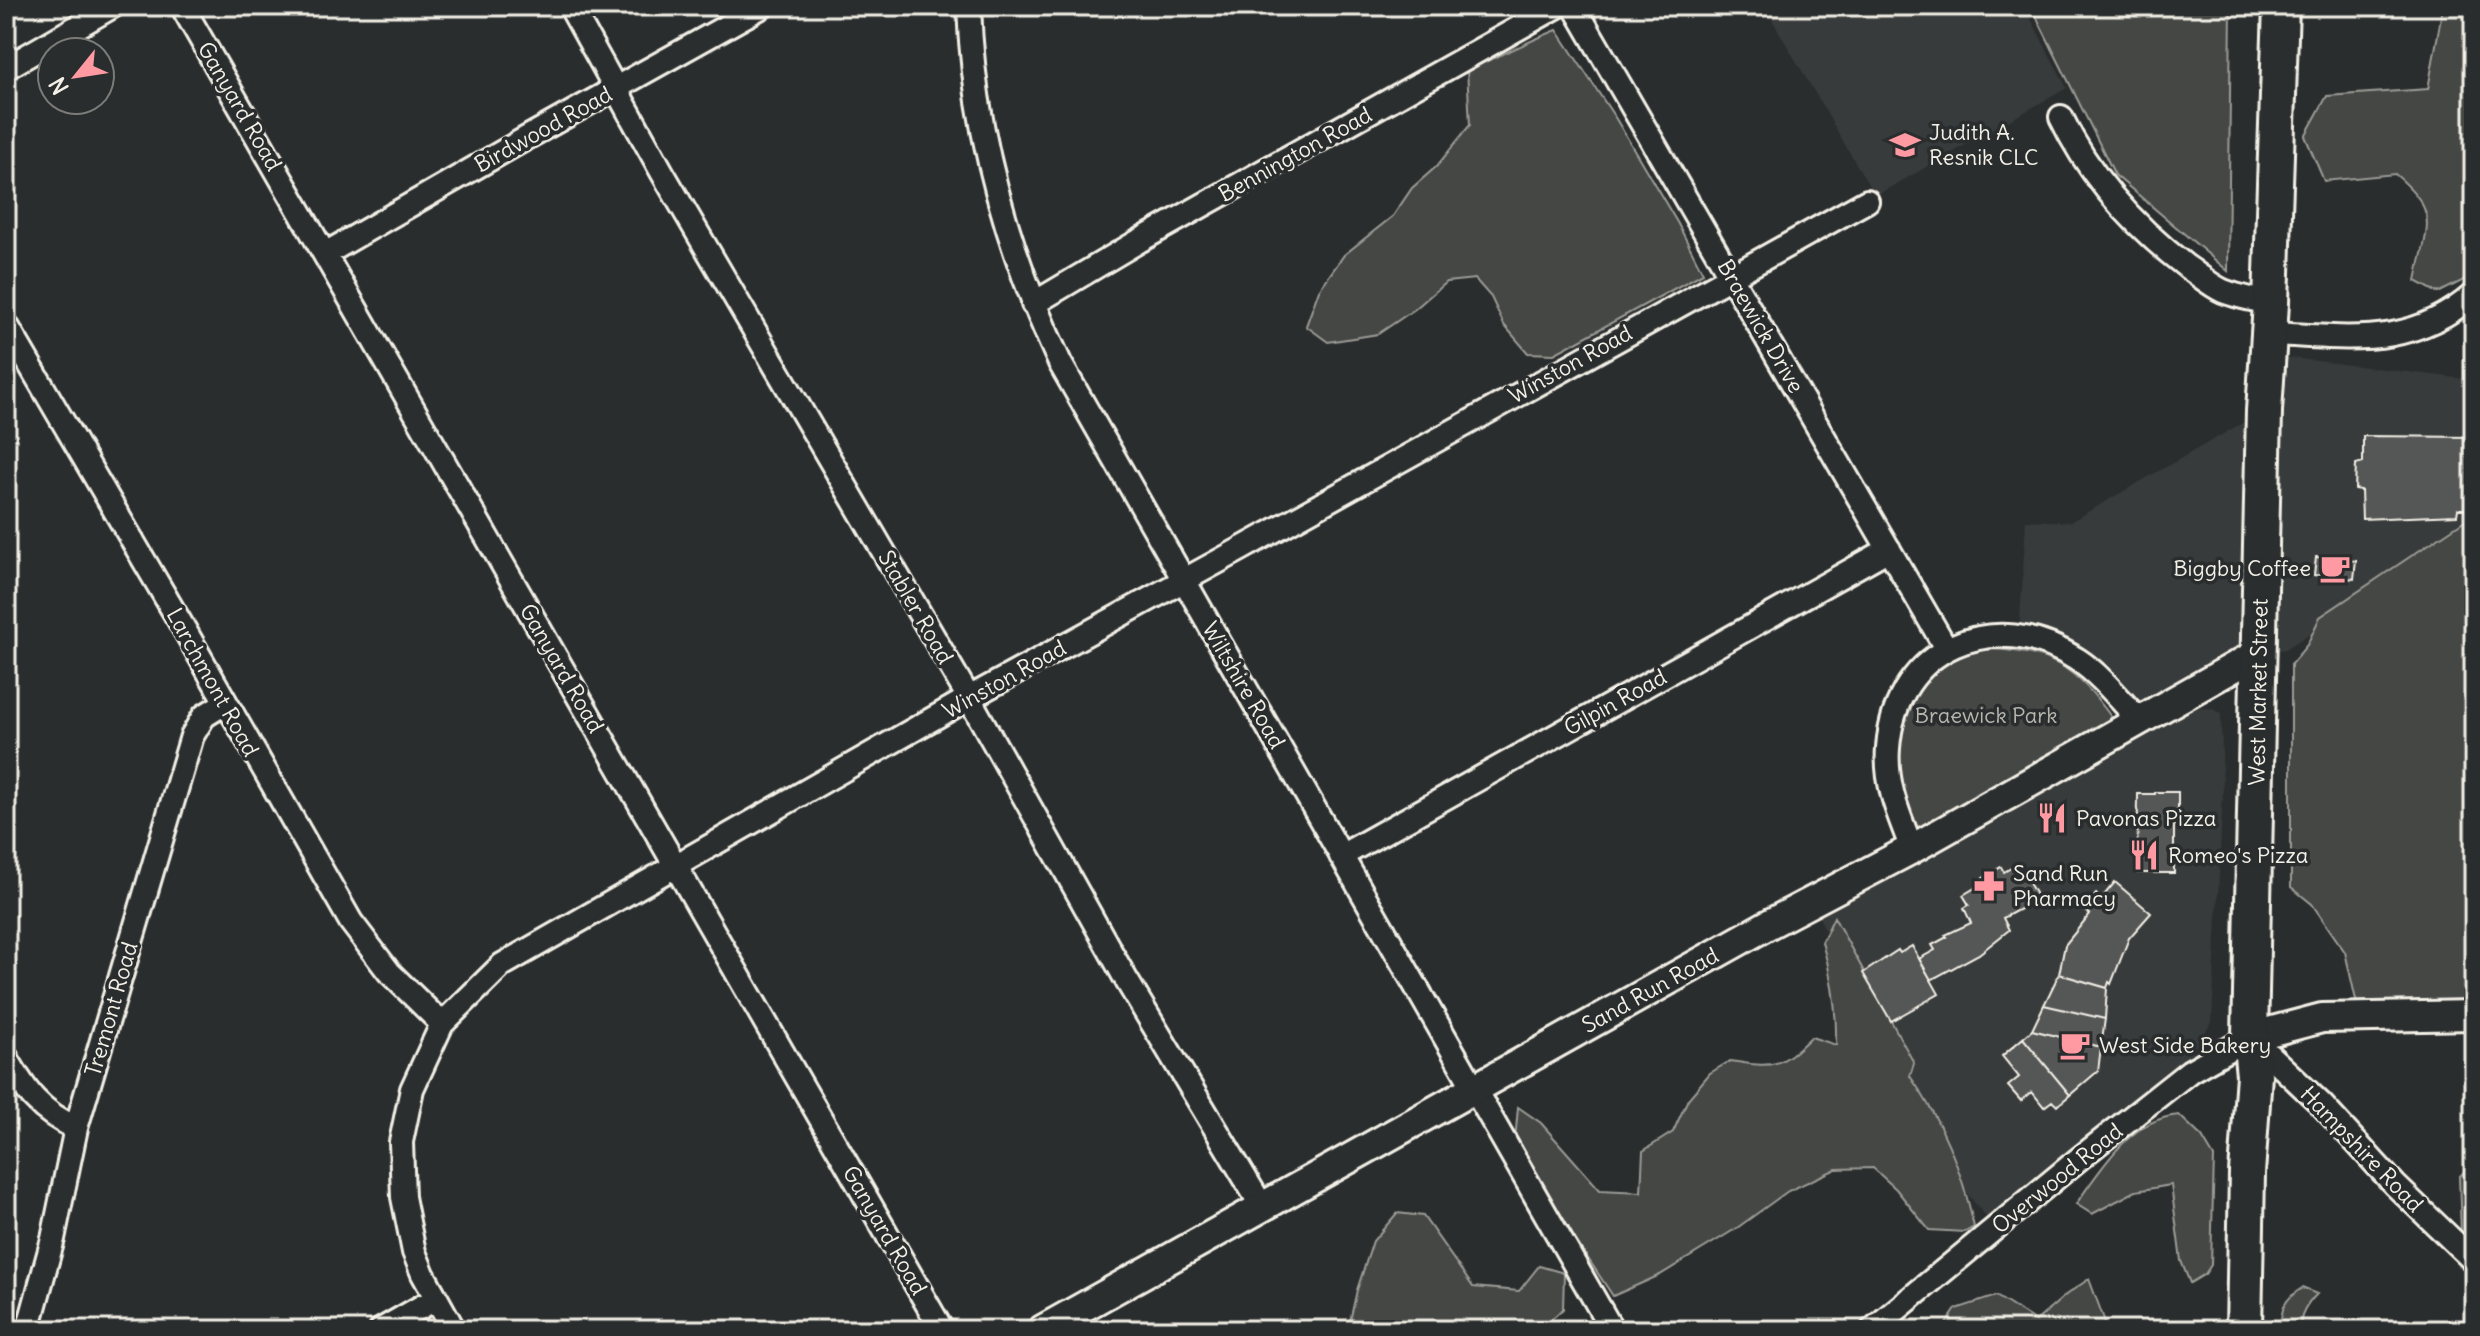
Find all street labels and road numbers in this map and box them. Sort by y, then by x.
street label: Ganyard Road [192,36,288,176]
street label: Birdwood Road [469,80,617,178]
street label: Bennington Road [1213,100,1377,208]
street label: Braewick Drive [1712,254,1810,398]
street label: Winston Road [1503,319,1637,409]
street label: Stabler Road [872,545,960,669]
street label: Ganyard Road [514,598,610,738]
street label: West Market Street [2242,598,2274,786]
street label: Larchmont Road [161,603,265,761]
street label: Wiltshire Road [1196,617,1292,753]
street label: Winston Road [937,634,1071,724]
street label: Gilpin Road [1559,662,1671,742]
street label: Tremont Road [78,938,144,1079]
street label: Sand Run Road [1577,941,1723,1039]
street label: Hampshire Road [2295,1080,2429,1218]
street label: Overwood Road [1986,1117,2128,1239]
street label: Ganyard Road [837,1160,933,1300]

